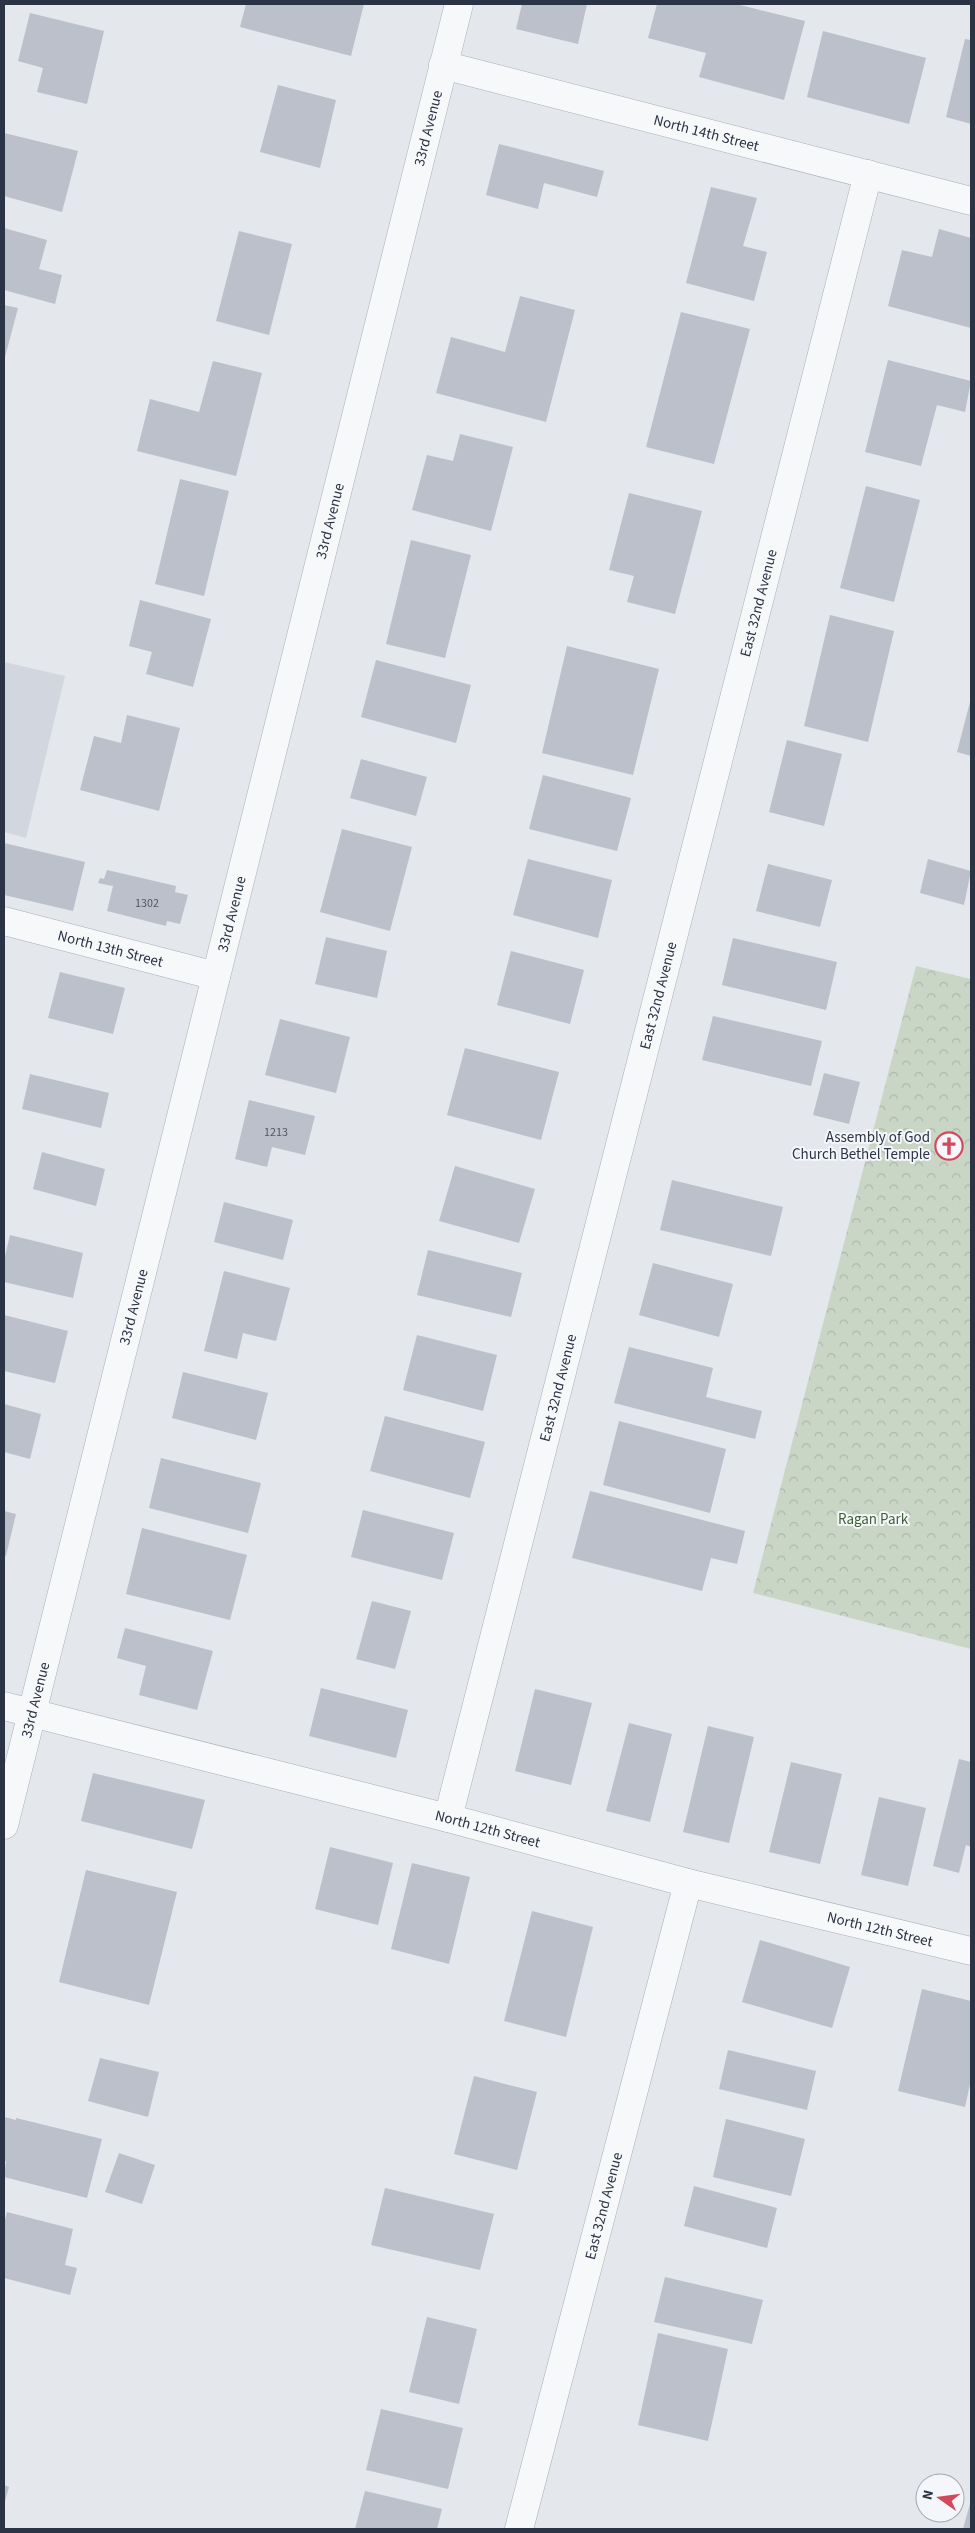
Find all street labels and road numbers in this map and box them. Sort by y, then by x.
street label: 33rd Avenue [408,88,448,168]
street label: North 14th Street [651,109,761,157]
street label: 33rd Avenue [310,481,349,561]
street label: East 32nd Avenue [735,547,782,659]
street label: 33rd Avenue [212,874,251,954]
street label: North 13th Street [55,925,165,972]
street label: East 32nd Avenue [634,939,682,1051]
street label: 33rd Avenue [114,1267,153,1347]
street label: East 32nd Avenue [534,1332,582,1444]
street label: 33rd Avenue [16,1660,55,1740]
street label: North 12th Street [433,1805,543,1853]
street label: North 12th Street [825,1906,935,1952]
street label: East 32nd Avenue [579,2150,628,2262]

